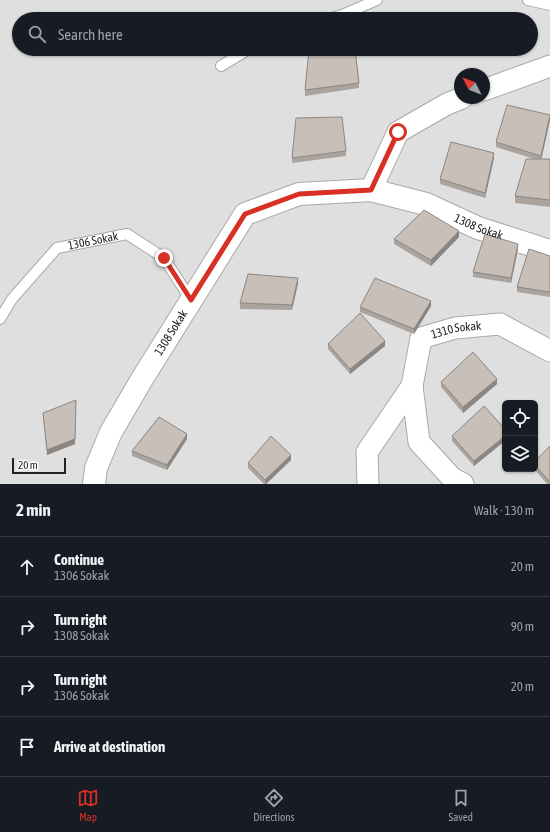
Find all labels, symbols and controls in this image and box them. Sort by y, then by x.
search box [12,12,538,56]
icon: search [26,23,48,45]
text: Search here [58,26,123,43]
north arrow [454,68,490,104]
route start [389,123,407,141]
street label: 1308 Sokak [452,211,505,243]
street label: 1306 Sokak [67,229,120,253]
route end [155,249,173,267]
street label: 1308 Sokak [151,307,191,358]
street label: 1310 Sokak [429,319,483,342]
map controls [502,400,538,472]
button: locate [502,400,538,436]
button: layers [502,436,538,472]
scale bar [12,456,66,475]
text: 20 m [18,459,38,471]
text: 2 min [16,500,51,520]
text: Walk · 130 m [474,503,534,518]
text: Continue [54,551,104,568]
icon: ahead [16,556,38,578]
text: 20 m [511,559,534,574]
text: 1306 Sokak [54,568,109,583]
text: Turn right [54,611,107,628]
icon: right [16,616,38,638]
text: 90 m [511,619,534,634]
text: 1308 Sokak [54,628,109,643]
text: Turn right [54,671,107,688]
icon: right [16,676,38,698]
text: 20 m [511,679,534,694]
text: 1306 Sokak [54,688,109,703]
icon: arrive [16,736,38,758]
text: Arrive at destination [54,738,165,755]
tab: Map [77,787,99,823]
tab: Directions [253,787,294,823]
tab: Saved [449,787,473,823]

